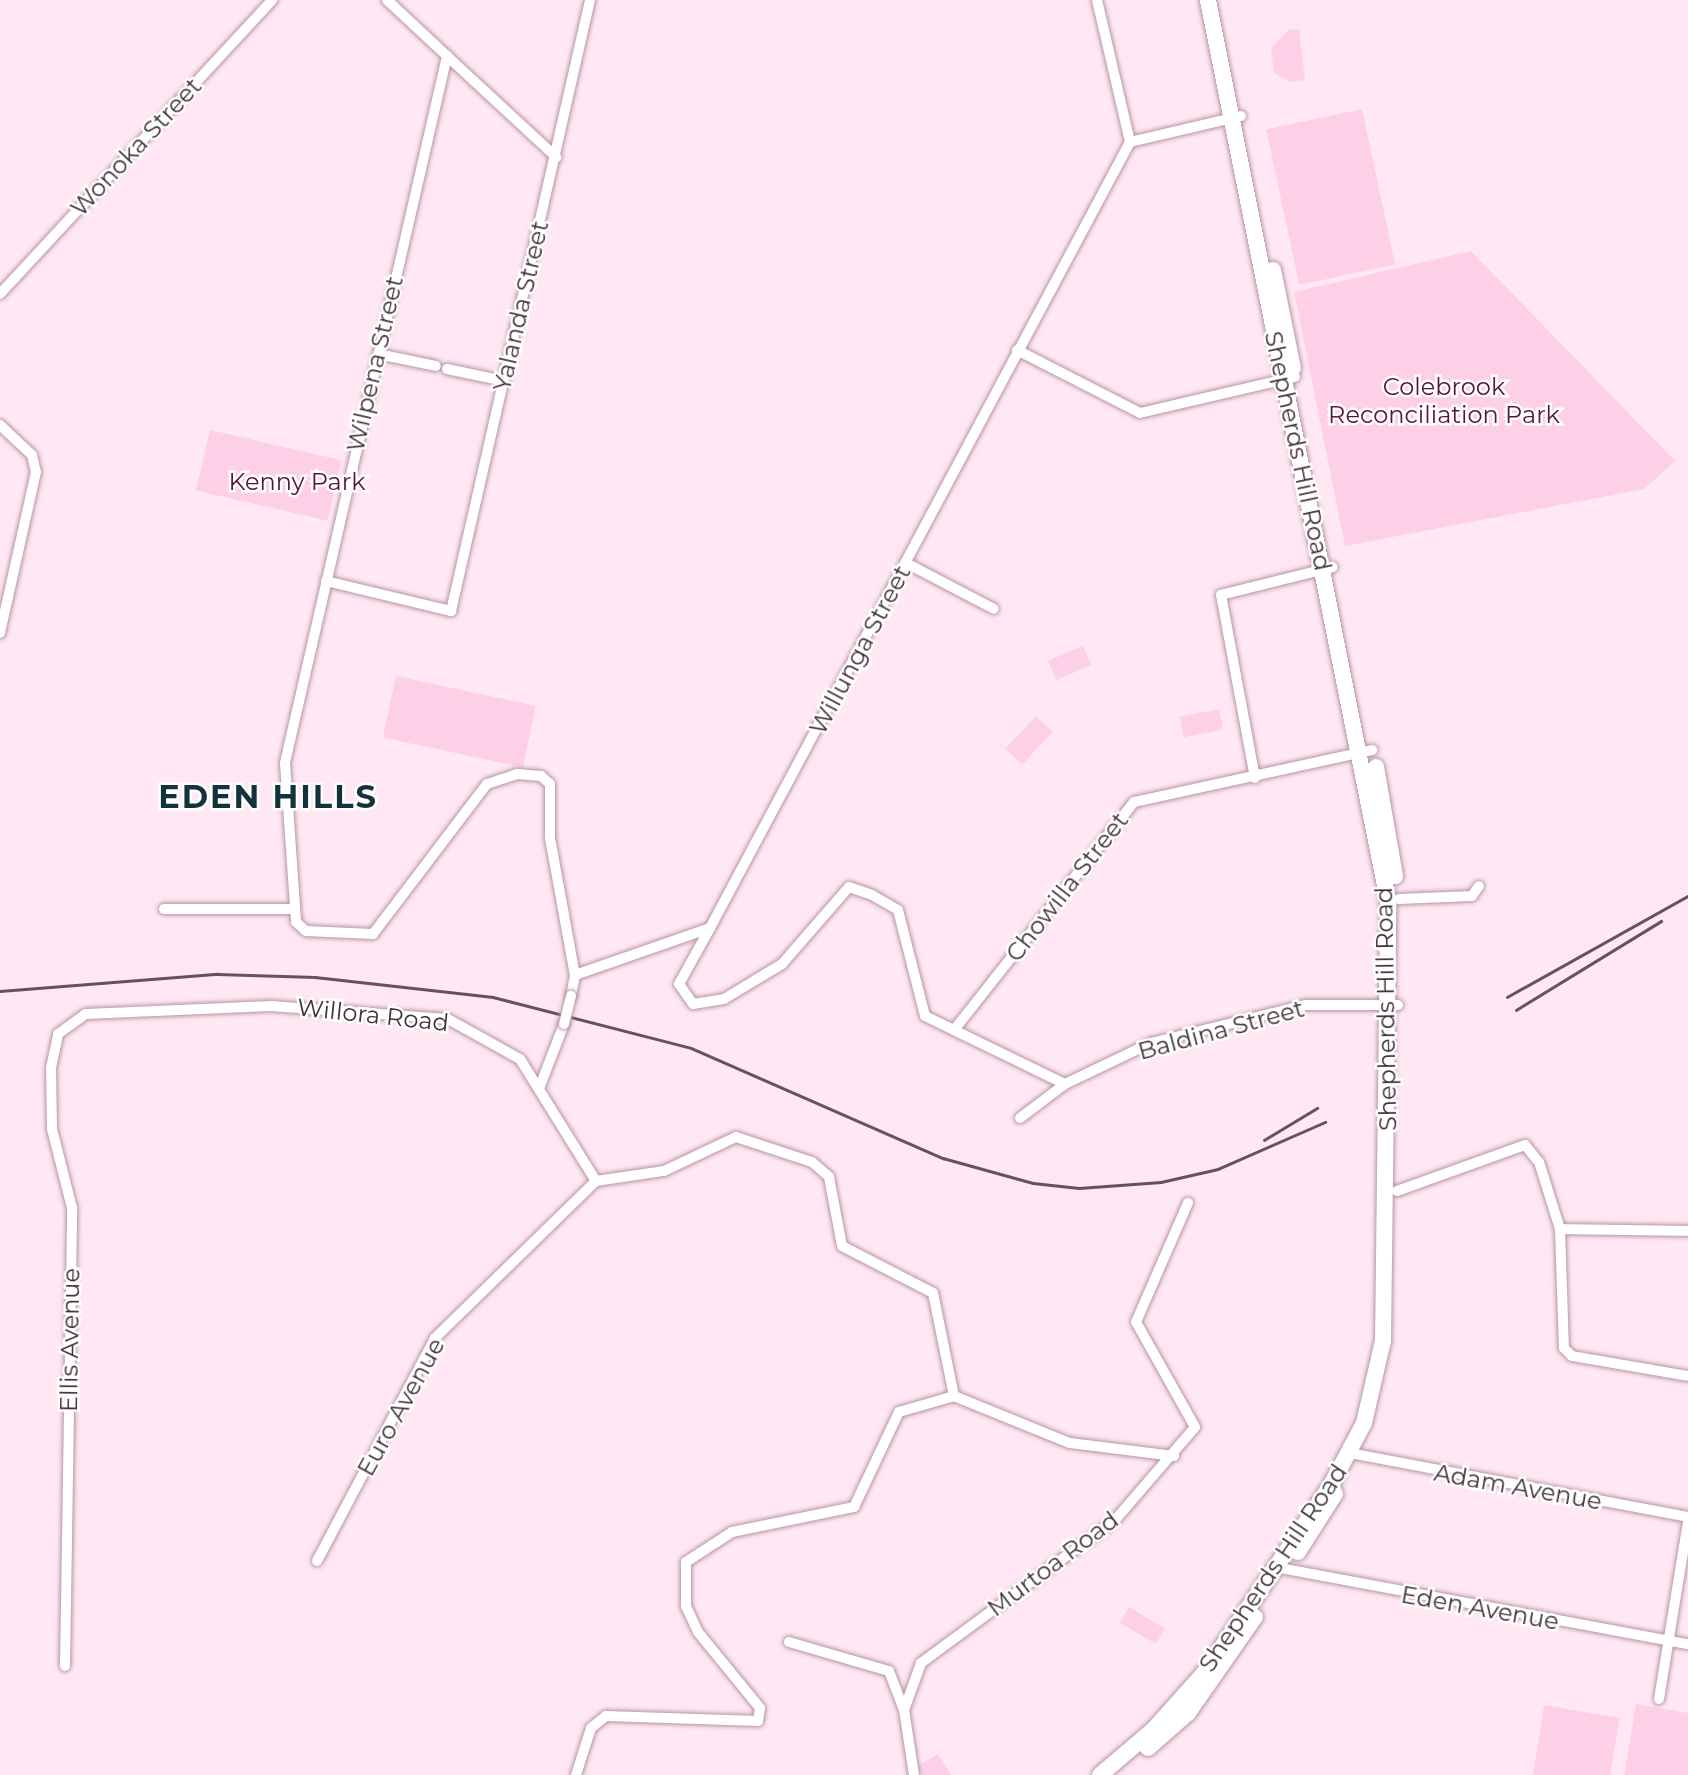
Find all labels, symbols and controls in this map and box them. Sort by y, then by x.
street label: Wonoka Street [65,72,207,222]
street label: Yalanda Street [487,218,555,394]
street label: Wilpena Street [341,273,409,455]
street label: Shepherds Hill Road [1259,329,1337,573]
park label: Colebrook Reconciliation Park [1328,373,1560,429]
park label: Kenny Park [228,468,366,496]
street label: Willunga Street [803,561,917,739]
district label: EDEN HILLS [159,778,377,816]
street label: Chowilla Street [1000,807,1134,967]
street label: Shepherds Hill Road [1369,887,1403,1131]
street label: Willora Road [296,993,450,1037]
street label: Baldina Street [1135,994,1307,1066]
street label: Ellis Avenue [54,1268,86,1412]
street label: Euro Avenue [351,1333,451,1481]
street label: Adam Avenue [1432,1458,1604,1516]
street label: Shepherds Hill Road [1193,1459,1353,1677]
street label: Murtoa Road [982,1505,1124,1623]
street label: Eden Avenue [1399,1580,1561,1636]

